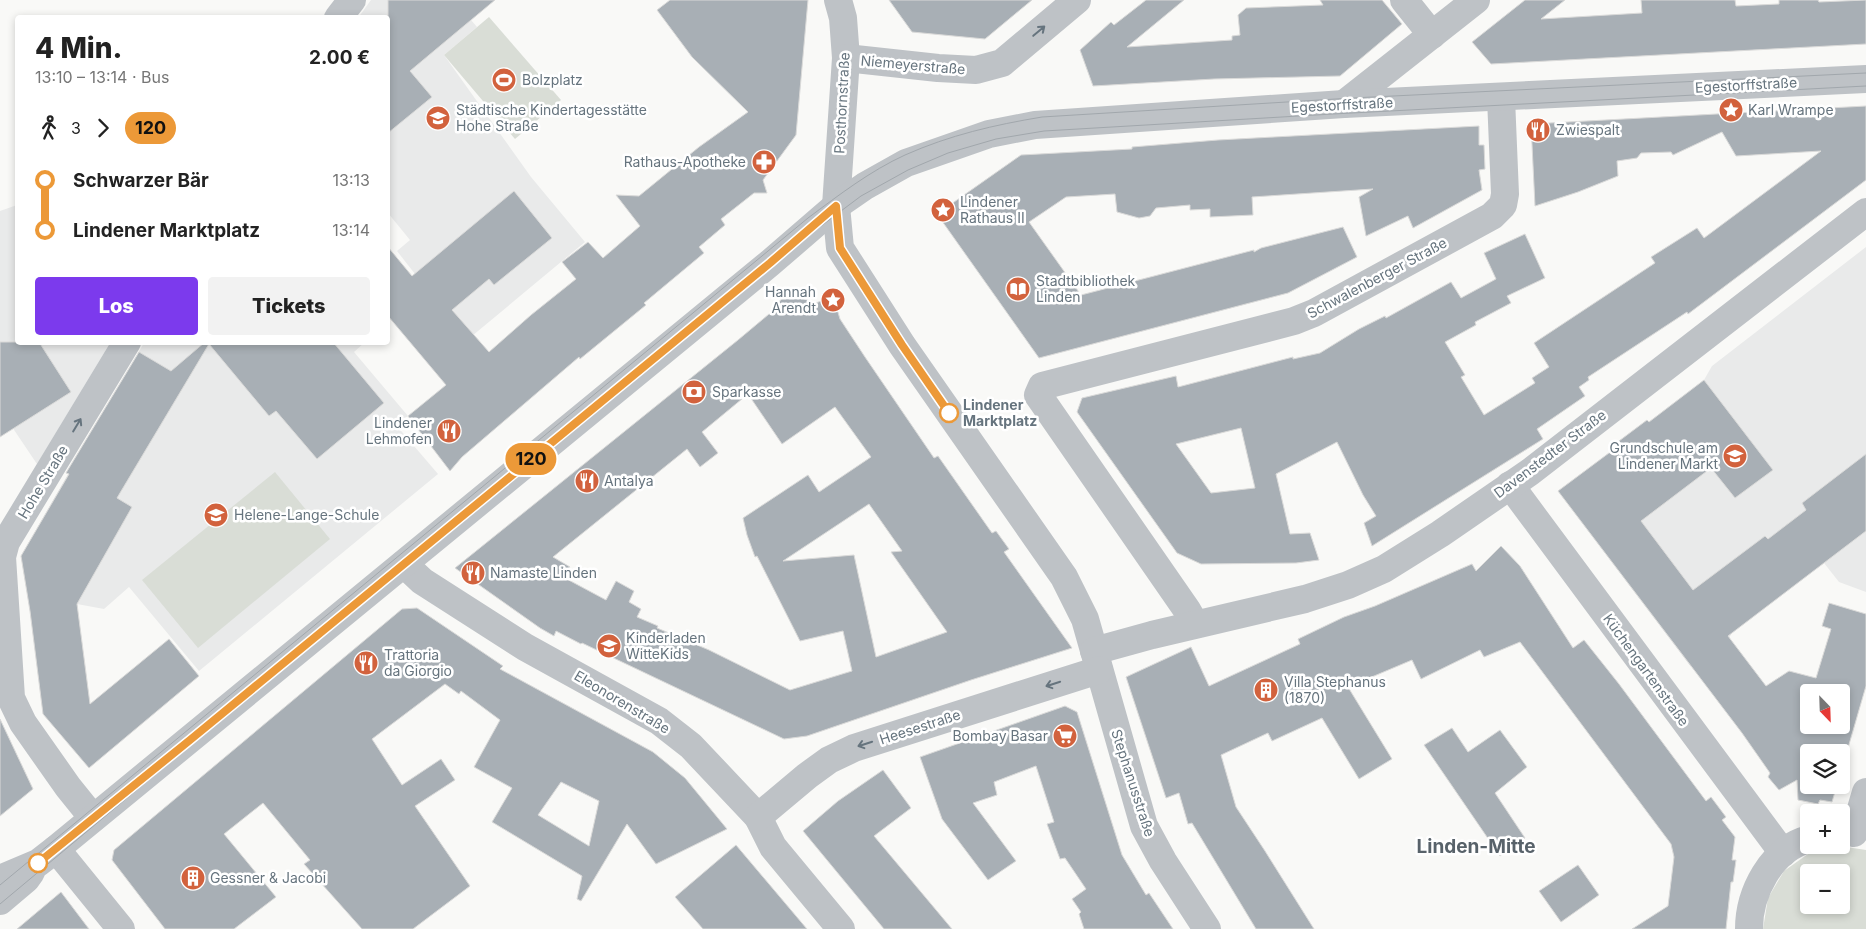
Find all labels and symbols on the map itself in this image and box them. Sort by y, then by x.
one-way arrow [1033,26,1046,37]
street label: Niemeyerstraße [860,51,966,78]
street label: Posthornstraße [830,52,853,154]
sports icon: Bolzplatz [491,67,517,93]
place label: Bolzplatz [522,71,583,88]
street label: Egestorffstraße [1694,73,1797,96]
street label: Egestorffstraße [1290,93,1393,116]
place icon: Karl Wrampe [1718,97,1744,123]
place label: Städtische Kindertagesstätte Hohe Straße [456,101,647,134]
place label: Karl Wrampe [1748,101,1834,118]
school or university icon: Städtische Kindertagesstätte Hohe Straße [425,105,451,131]
restaurant icon: Zwiespalt [1525,117,1551,143]
place label: Zwiespalt [1556,121,1620,138]
pharmacy icon: Rathaus-Apotheke [751,149,777,175]
place label: Rathaus-Apotheke [624,153,746,170]
place label: Lindener Rathaus II [960,193,1025,226]
place icon: Lindener Rathaus II [930,197,956,223]
street label: Schwalenberger Straße [1304,234,1449,322]
place label: Stadtbibliothek Linden [1036,272,1136,305]
library icon: Stadtbibliothek Linden [1005,276,1031,302]
place label: Hannah Arendt [765,283,816,316]
place icon: Hannah Arendt [820,287,846,313]
bank icon: Sparkasse [681,379,707,405]
place label: Sparkasse [712,383,782,400]
place label: Lindener Marktplatz [963,396,1037,429]
marker: Lindener Marktplatz [939,403,959,423]
street label: Davenstedter Straße [1490,406,1609,501]
place label: Lindener Lehmofen [366,414,432,447]
one-way arrow [73,418,83,432]
restaurant icon: Lindener Lehmofen [436,418,462,444]
place label: Grundschule am Lindener Markt [1610,439,1718,472]
street label: Hohe Straße [14,442,71,522]
line badge: 120 [502,443,560,475]
school or university icon: Grundschule am Lindener Markt [1722,443,1748,469]
restaurant icon: Antalya [574,468,600,494]
place label: Antalya [604,472,654,489]
school or university icon: Helene-Lange-Schule [203,502,229,528]
place label: Helene-Lange-Schule [234,506,379,523]
restaurant icon: Namaste Linden [460,560,486,586]
place label: Namaste Linden [490,564,597,581]
street label: Küchengartenstraße [1600,610,1693,729]
place label: Kinderladen WitteKids [626,629,706,662]
school or university icon: Kinderladen WitteKids [596,633,622,659]
place label: Trattoria da Giorgio [384,646,452,679]
restaurant icon: Trattoria da Giorgio [353,650,379,676]
street label: Eleonorenstraße [571,666,673,737]
place label: Villa Stephanus (1870) [1284,673,1386,706]
building icon: Villa Stephanus (1870) [1253,677,1279,703]
one-way arrow [1045,680,1061,690]
north arrow [1800,684,1850,734]
street label: Heesestraße [877,705,962,748]
supermarket icon: Bombay Basar [1052,723,1078,749]
place label: Bombay Basar [952,727,1048,744]
street label: Stephanusstraße [1108,727,1159,839]
one-way arrow [857,740,873,750]
district label: Linden-Mitte [1417,835,1535,858]
unlabelled marker [28,853,48,873]
building icon: Gessner & Jacobi [180,865,206,891]
place label: Gessner & Jacobi [210,869,326,886]

